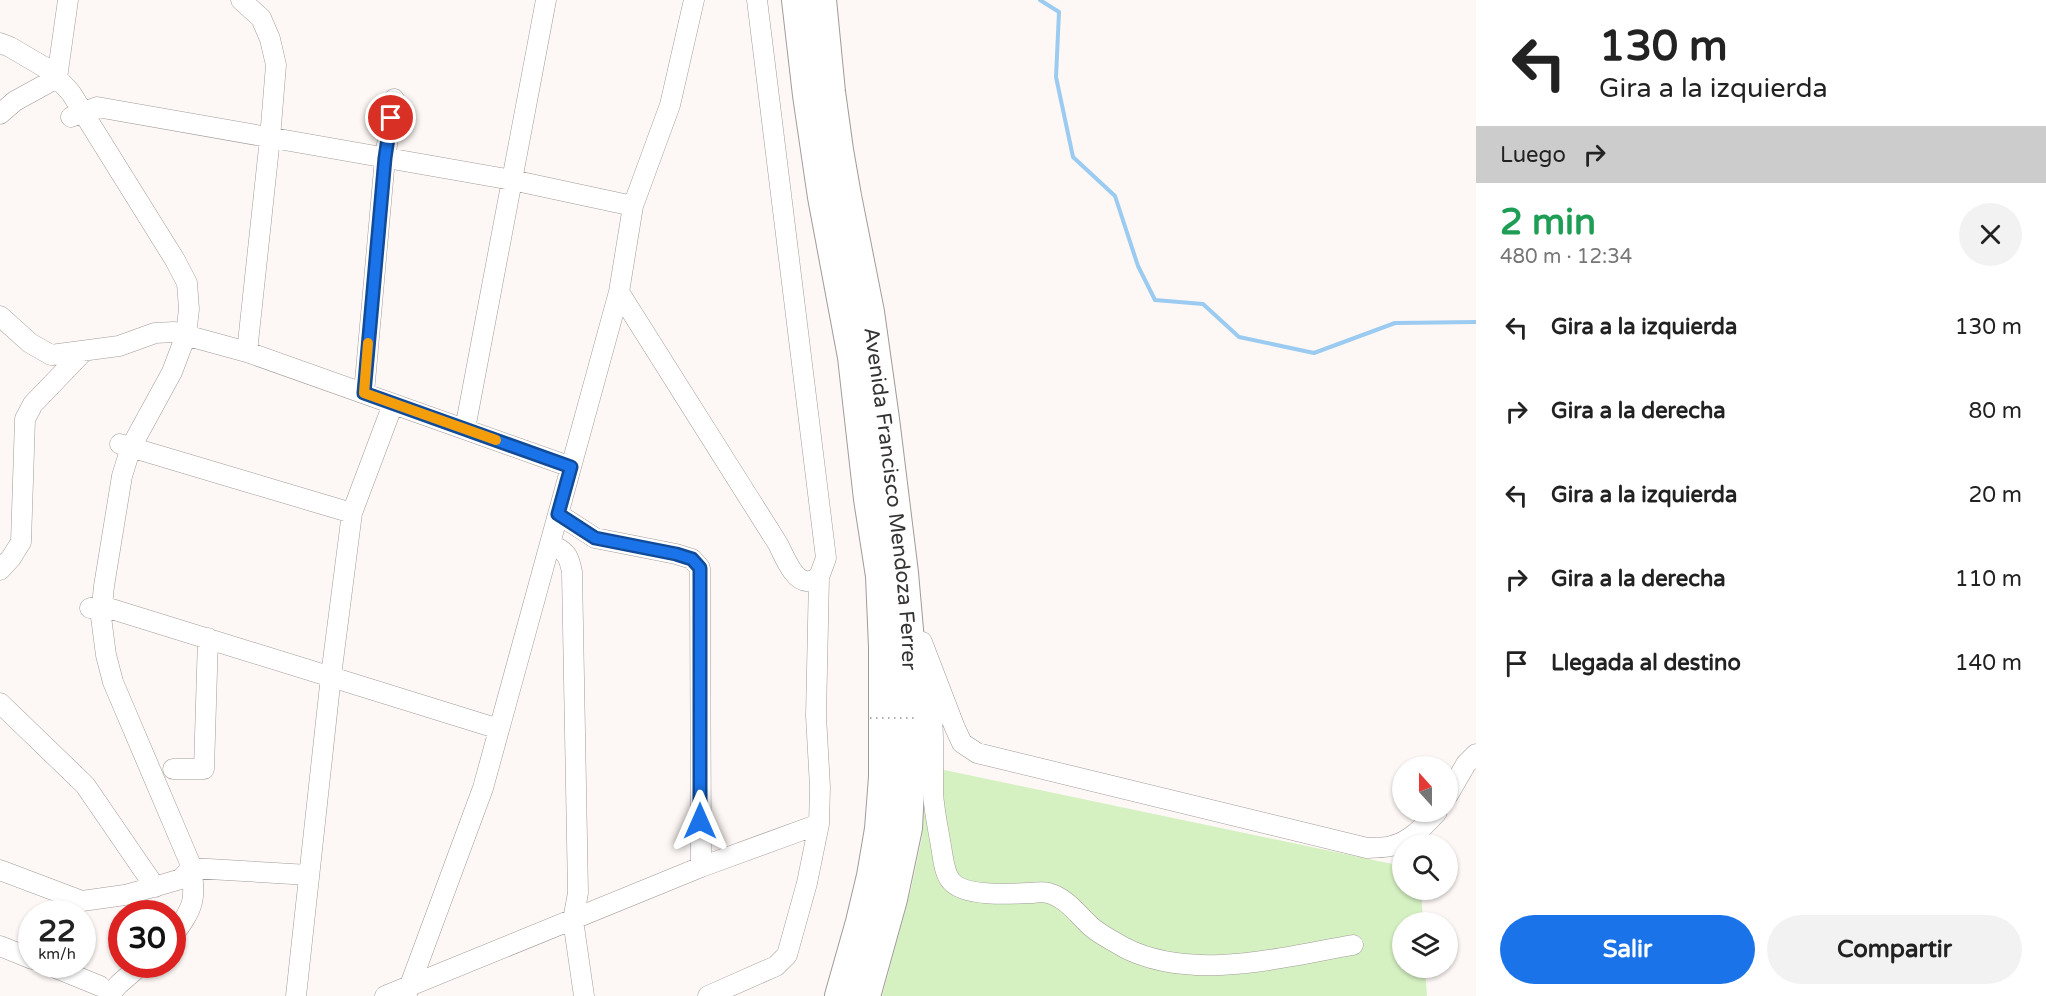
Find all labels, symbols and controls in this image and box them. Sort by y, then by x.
text: 130 m [1599,21,1728,72]
icon: left [1500,24,1578,102]
text: Gira a la izquierda [1599,72,1828,105]
pin [365,92,416,143]
icon: arrive [374,101,407,134]
icon: right [1578,138,1611,171]
text: Luego [1500,142,1566,168]
text: 2 min [1500,201,1596,244]
button: close [1959,203,2022,266]
text: 480 m · 12:34 [1500,245,1632,269]
icon: left [1500,311,1533,344]
text: Gira a la izquierda [1551,314,1737,340]
text: 130 m [1955,314,2022,340]
street label: Avenida Francisco Mendoza Ferrer [859,326,922,670]
icon: right [1500,395,1533,428]
text: Gira a la derecha [1551,398,1726,424]
text: 80 m [1968,398,2022,424]
icon: left [1500,479,1533,512]
text: Gira a la izquierda [1551,482,1737,508]
text: 20 m [1968,482,2022,508]
icon: right [1500,563,1533,596]
text: Gira a la derecha [1551,566,1726,592]
text: 110 m [1955,566,2022,592]
icon: arrive [1500,647,1533,680]
text: Llegada al destino [1551,650,1741,676]
text: 140 m [1955,650,2022,676]
north arrow [1392,756,1458,822]
map controls [1392,756,1458,978]
position arrow [668,789,732,853]
button: search [1392,834,1458,900]
speed limit sign: 30 [108,900,186,978]
button: layers [1392,912,1458,978]
text: 22 [38,913,76,950]
button: Salir [1500,915,1755,984]
button: Compartir [1767,915,2022,984]
text: km/h [38,945,76,963]

